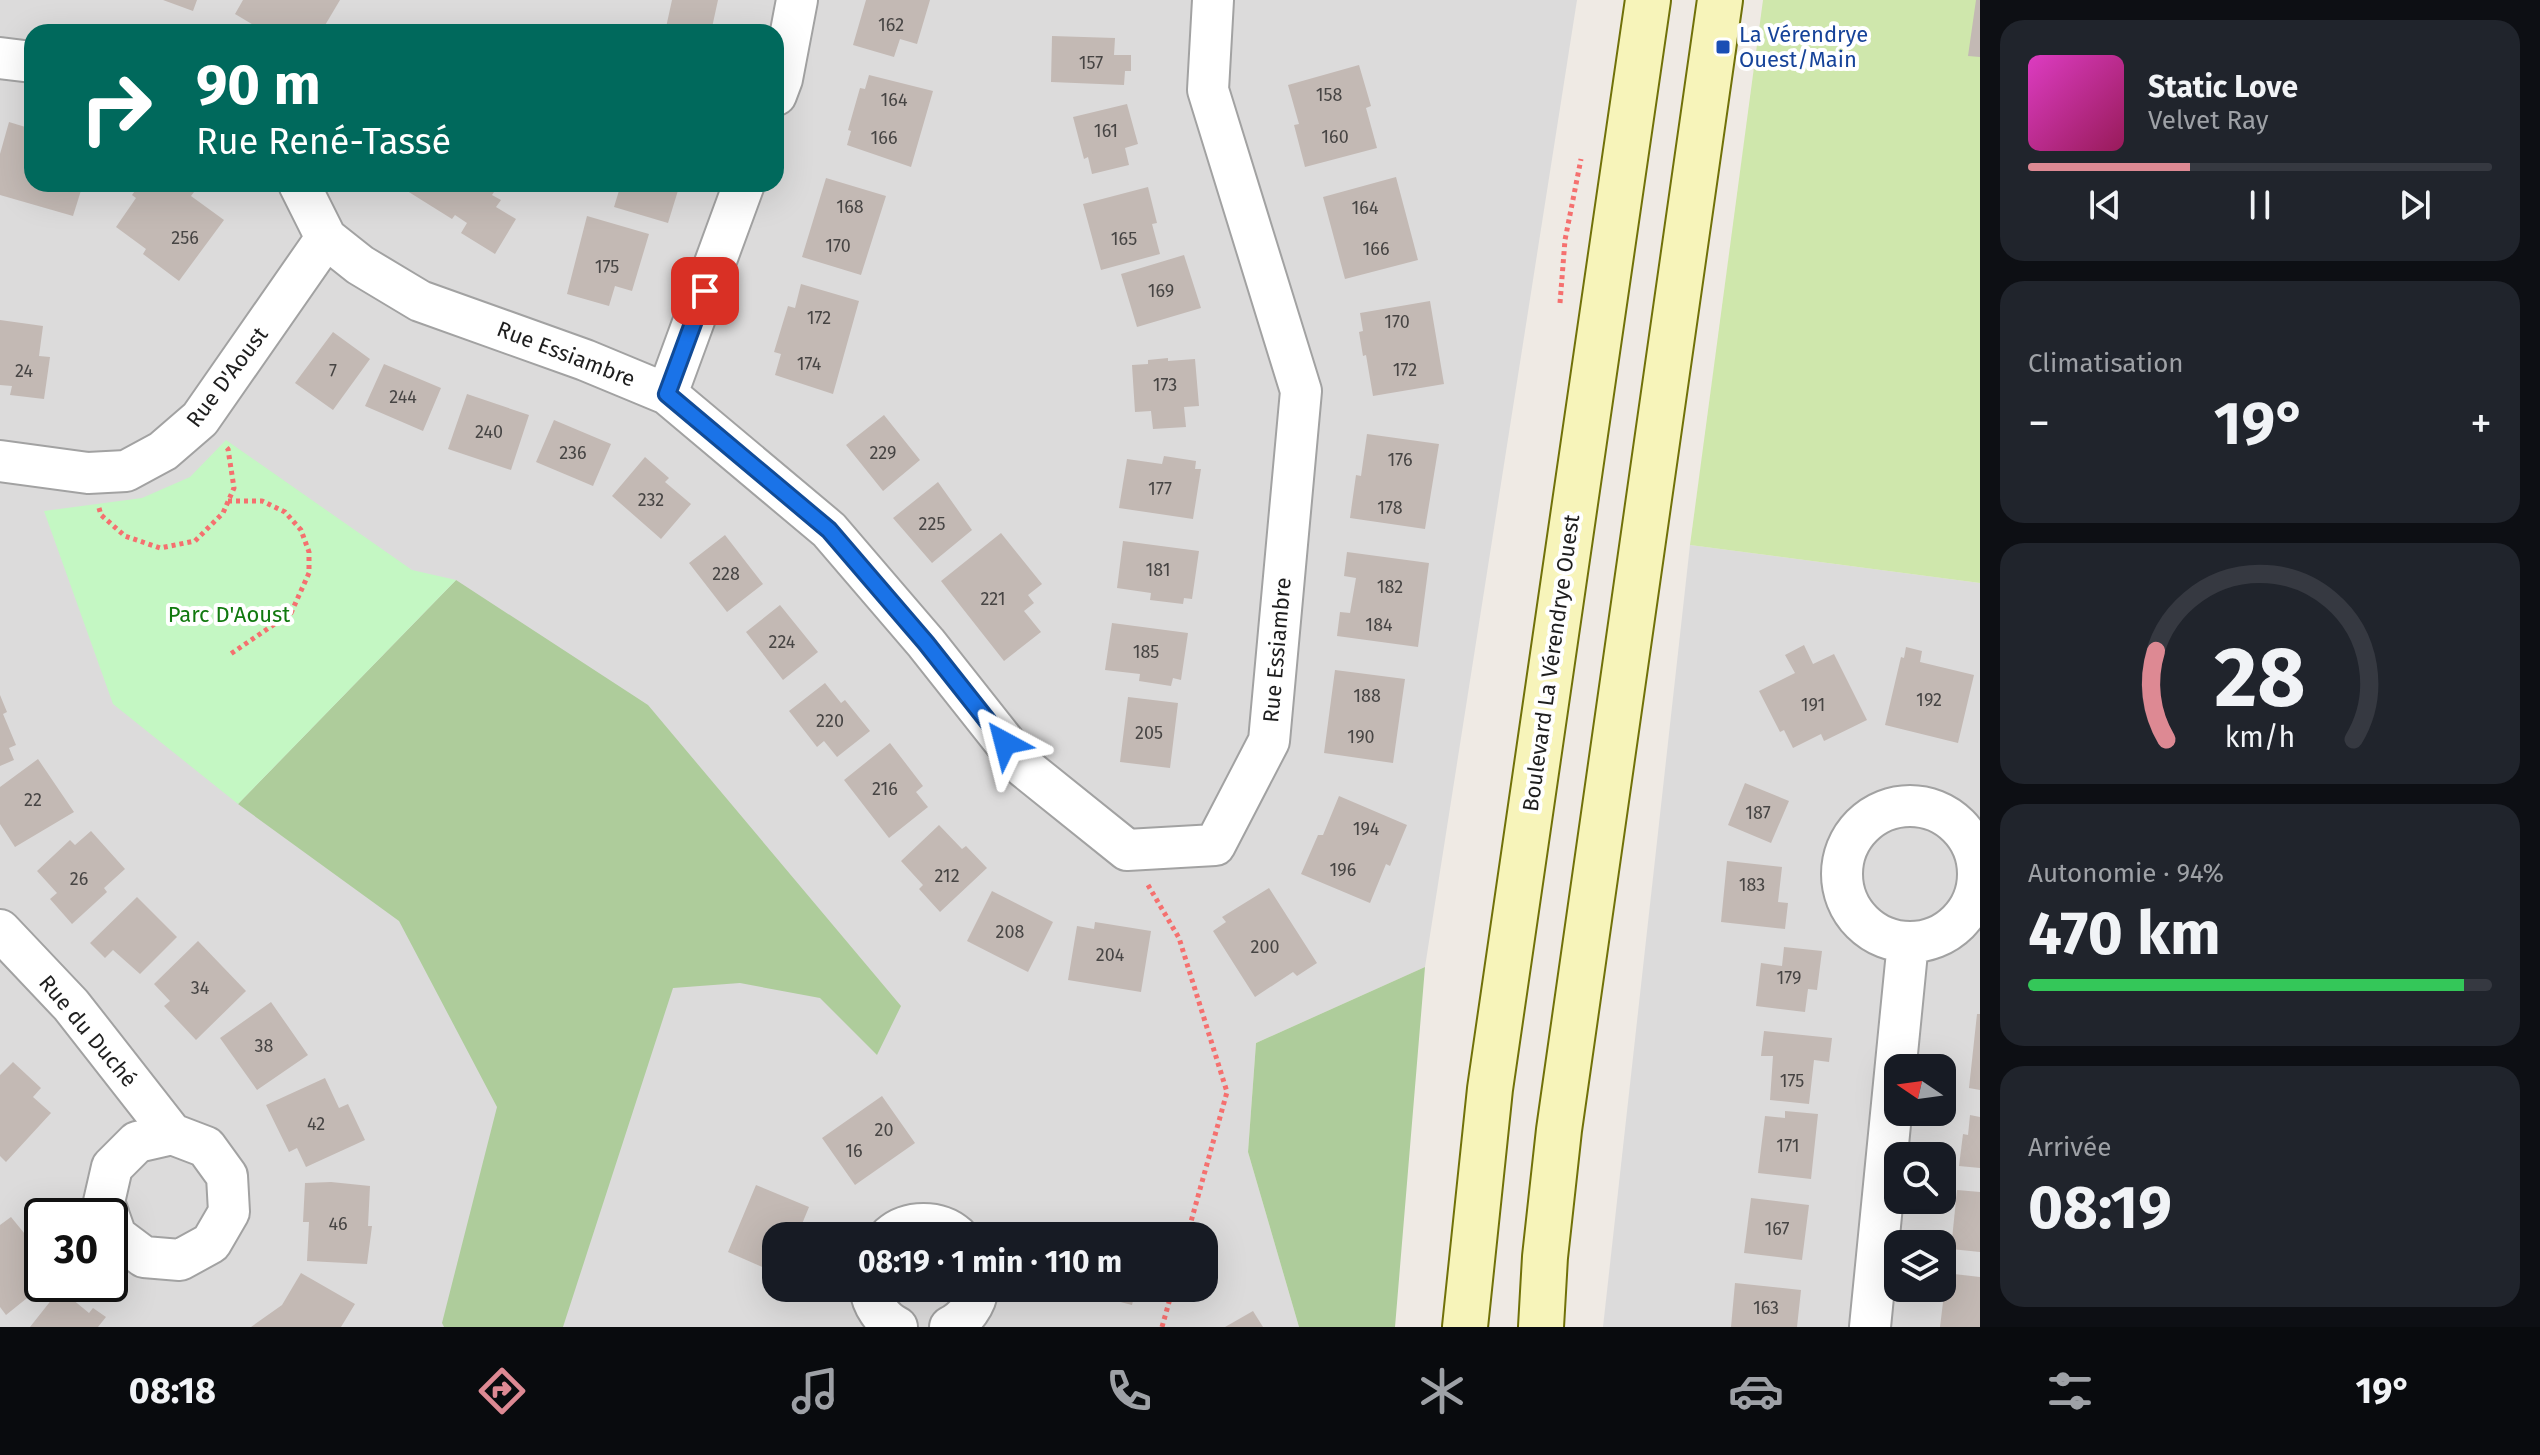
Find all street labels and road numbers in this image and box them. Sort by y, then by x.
street label: Rue Essiambre [493,315,639,393]
street label: Rue D'Aoust [180,321,274,433]
street label: Boulevard La Vérendrye Ouest [1517,513,1585,813]
street label: Rue Essiambre [1257,576,1297,724]
street label: Rue du Duché [33,969,143,1093]

